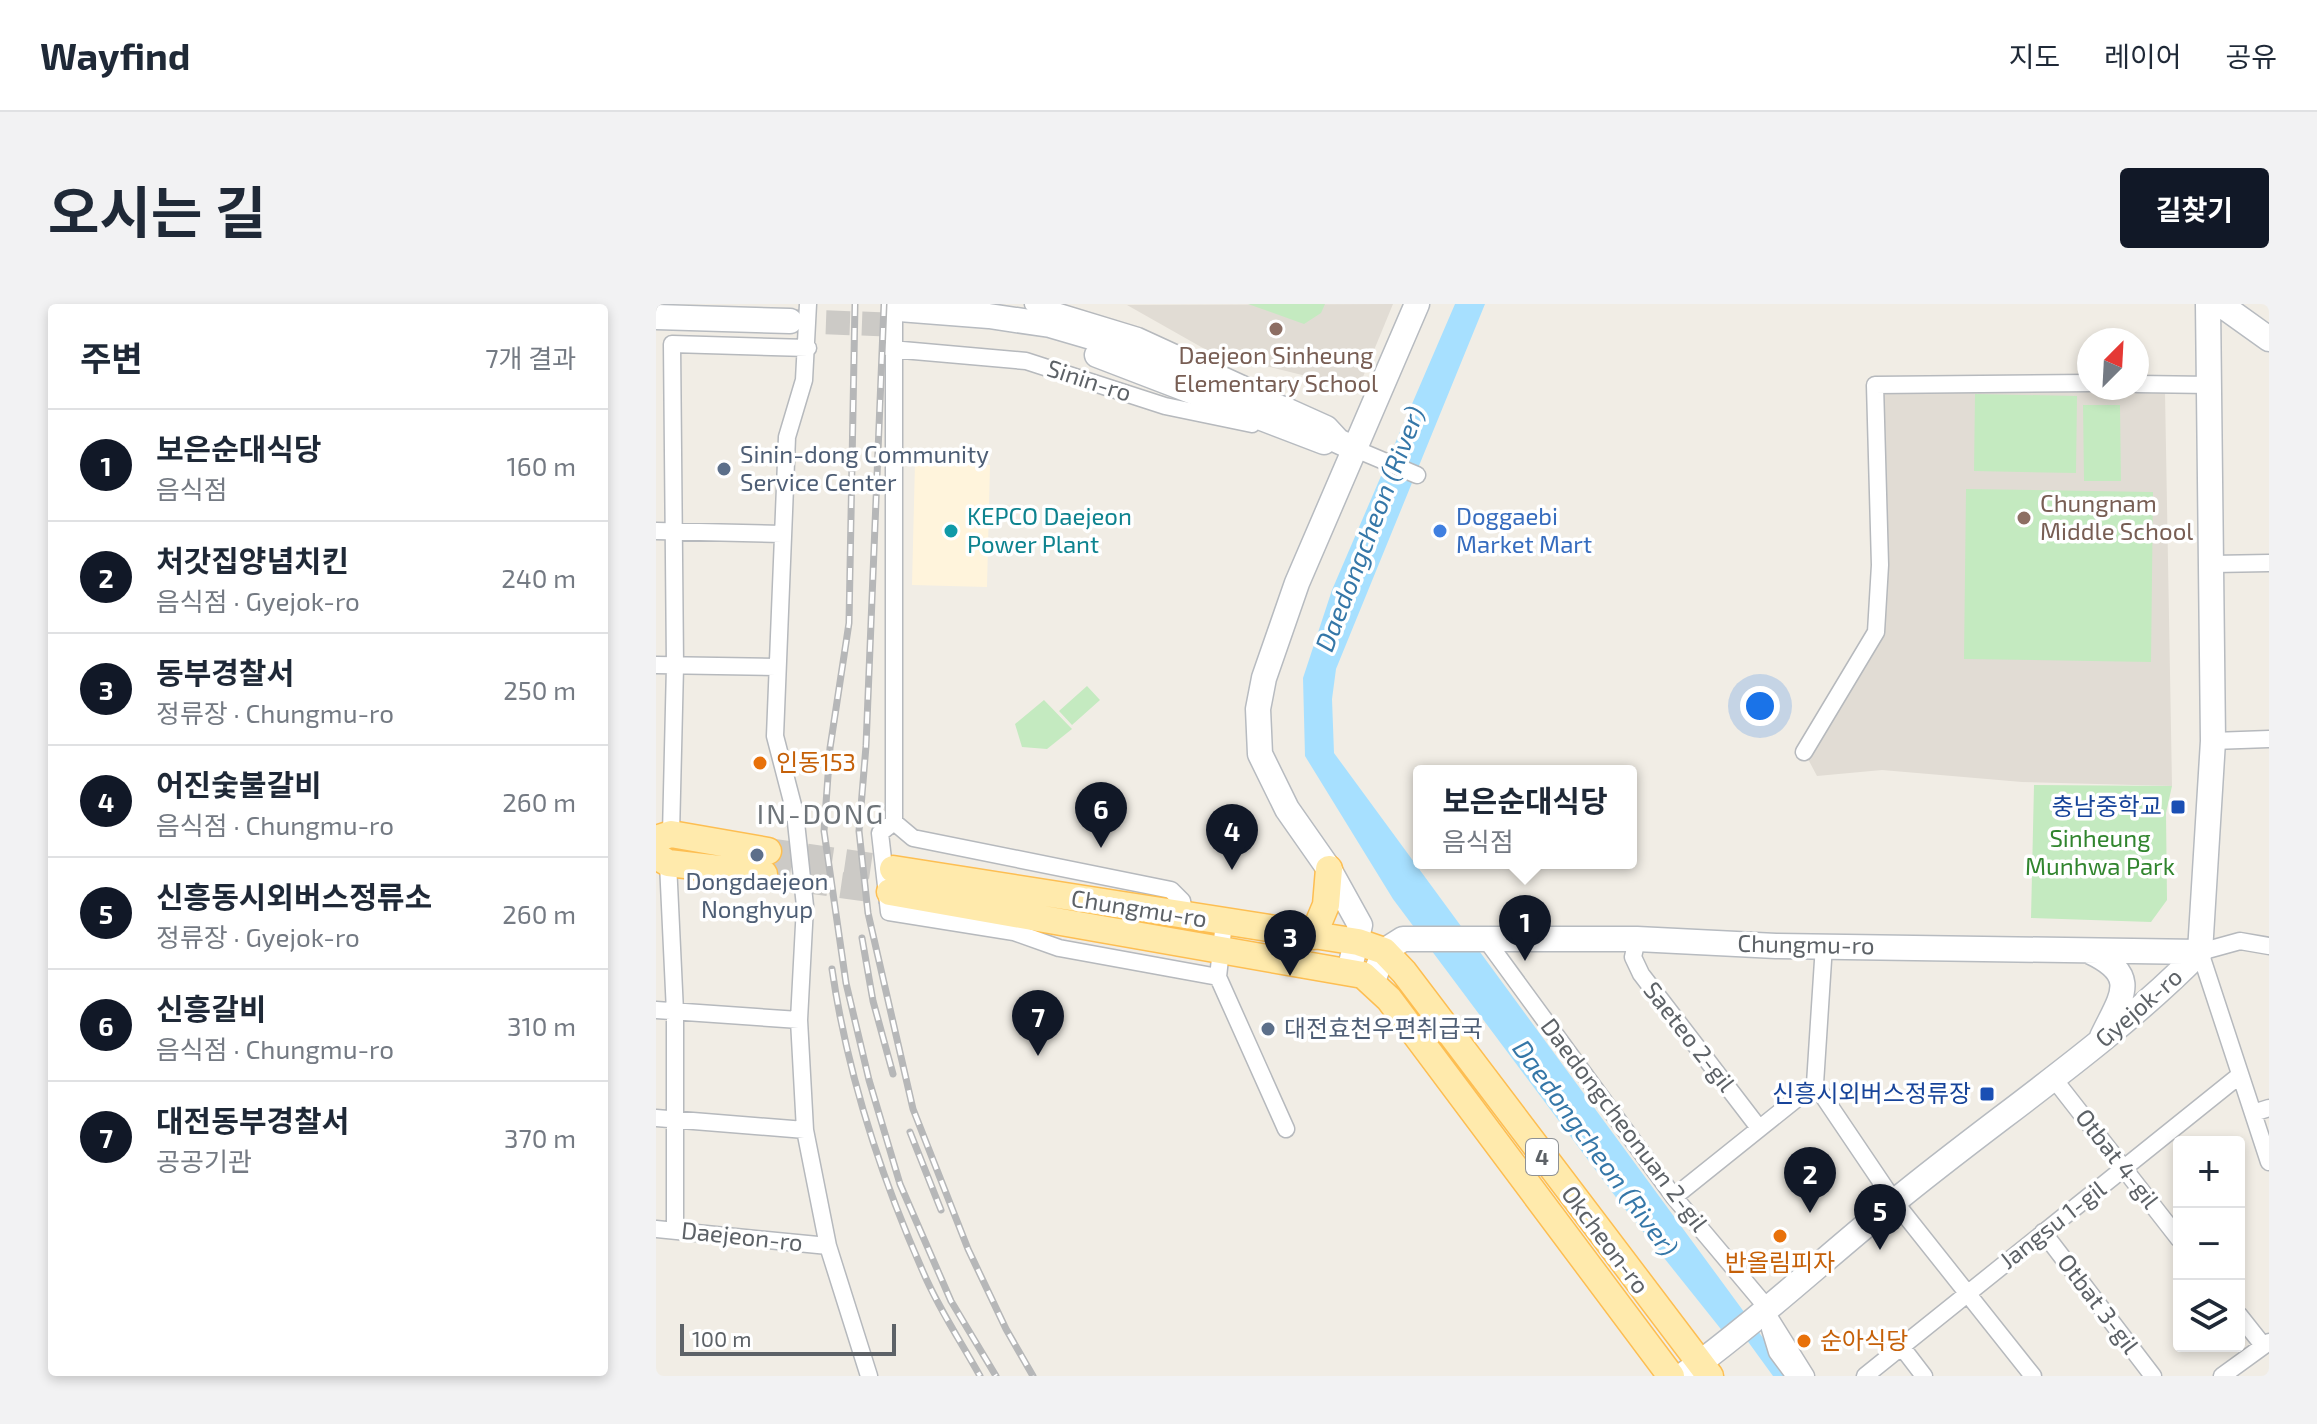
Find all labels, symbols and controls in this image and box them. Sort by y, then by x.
text: Wayfind [40,32,191,78]
text: 지도 [2009,39,2060,73]
text: 레이어 [2104,39,2181,73]
text: 공유 [2225,39,2277,73]
button: 길찾기 [2120,168,2269,248]
text: 오시는 길 [48,177,266,244]
marker: Daejeon Sinheung Elementary School [1267,320,1285,338]
north arrow [2077,328,2149,400]
text: 주변 [80,337,143,378]
place label: Daejeon Sinheung Elementary School [1174,340,1378,397]
text: 7개 결과 [485,342,576,373]
street label: Sinin-ro [1044,352,1135,407]
water label: Daedongcheon (River) [1308,402,1430,655]
text: 보은순대식당 [156,430,322,466]
place label: Sinin-dong Community Service Center [740,439,989,496]
text: 1 [100,450,112,481]
text: 160 m [507,450,576,481]
marker: Sinin-dong Community Service Center [715,460,733,478]
text: 음식점 [156,473,228,504]
place label: Chungnam Middle School [2040,488,2193,545]
place label: KEPCO Daejeon Power Plant [967,501,1132,558]
place label: Doggaebi Market Mart [1456,501,1592,558]
marker: Chungnam Middle School [2015,509,2033,527]
marker: KEPCO Daejeon Power Plant [942,522,960,540]
marker: Doggaebi Market Mart [1431,522,1449,540]
text: 처갓집양념치킨 [156,542,349,578]
text: 2 [98,562,114,593]
text: 240 m [501,562,576,593]
text: 음식점 · Gyejok-ro [156,585,360,616]
text: 동부경찰서 [156,654,294,690]
text: 3 [99,674,113,705]
text: 250 m [503,674,576,705]
your location [1740,686,1780,726]
text: 정류장 · Chungmu-ro [156,697,394,728]
place label: 인동153 [776,747,856,776]
marker: 인동153 [751,754,769,772]
popup [1413,765,1637,869]
text: 어진숯불갈비 [156,766,322,802]
pin: 6 [1075,782,1127,848]
text: 보은순대식당 [1442,782,1608,818]
text: 4 [98,786,114,817]
text: 260 m [502,786,576,817]
place label: 충남중학교 [2052,791,2162,820]
district label: IN-DONG [757,796,885,830]
marker: 충남중학교 [2169,798,2187,816]
pin: 4 [1206,804,1258,870]
text: 음식점 · Chungmu-ro [156,809,394,840]
park label: Sinheung Munhwa Park [2025,823,2175,880]
text: 음식점 [1442,825,1514,856]
marker: Dongdaejeon Nonghyup [748,846,766,864]
place label: Dongdaejeon Nonghyup [685,866,829,923]
text: 신흥동시외버스정류소 [156,878,432,914]
street label: Chungmu-ro [1069,882,1209,933]
pin: 1 [1499,895,1551,961]
text: 5 [99,898,113,929]
text: 260 m [502,898,576,929]
pin: 3 [1264,910,1316,976]
text: 정류장 · Gyejok-ro [156,921,360,952]
street label: Chungmu-ro [1737,928,1875,959]
street label: Gyejok-ro [2089,961,2187,1052]
street label: Saeteo 2-gil [1638,975,1742,1097]
text: 신흥갈비 [156,990,266,1026]
pin: 7 [1012,990,1064,1056]
text: 6 [98,1010,114,1041]
text: 310 m [507,1010,576,1041]
street label: Daedongcheonuan 2-gil [1535,1012,1715,1237]
place label: 대전효천우편취급국 [1284,1013,1483,1042]
marker: 대전효천우편취급국 [1259,1020,1277,1038]
text: 음식점 · Chungmu-ro [156,1033,394,1064]
water label: Daedongcheon (River) [1507,1033,1685,1261]
place label: 신흥시외버스정류장 [1772,1078,1971,1107]
marker: 신흥시외버스정류장 [1978,1085,1996,1103]
text: 대전동부경찰서 [156,1102,349,1138]
street label: Otbat 4-gil [2070,1102,2166,1214]
text: 7 [99,1122,113,1153]
text: 370 m [504,1122,576,1153]
map controls [2173,1136,2245,1352]
button: + [2173,1136,2245,1208]
road number: 4 [1526,1139,1558,1175]
text: 공공기관 [156,1145,252,1176]
pin: 2 [1784,1147,1836,1213]
street label: Jangsu 1-gil [1993,1173,2111,1274]
street label: Okcheon-ro [1556,1179,1656,1299]
pin: 5 [1854,1184,1906,1250]
button: − [2173,1208,2245,1280]
street label: Daejeon-ro [680,1215,804,1256]
marker: 반올림피자 [1771,1227,1789,1245]
place label: 반올림피자 [1725,1247,1835,1276]
street label: Otbat 3-gil [2052,1248,2146,1359]
button: layers [2173,1280,2245,1352]
scale bar [680,1320,896,1356]
text: 100 m [692,1325,751,1351]
place label: 순아식당 [1820,1325,1908,1354]
marker: 순아식당 [1795,1332,1813,1350]

